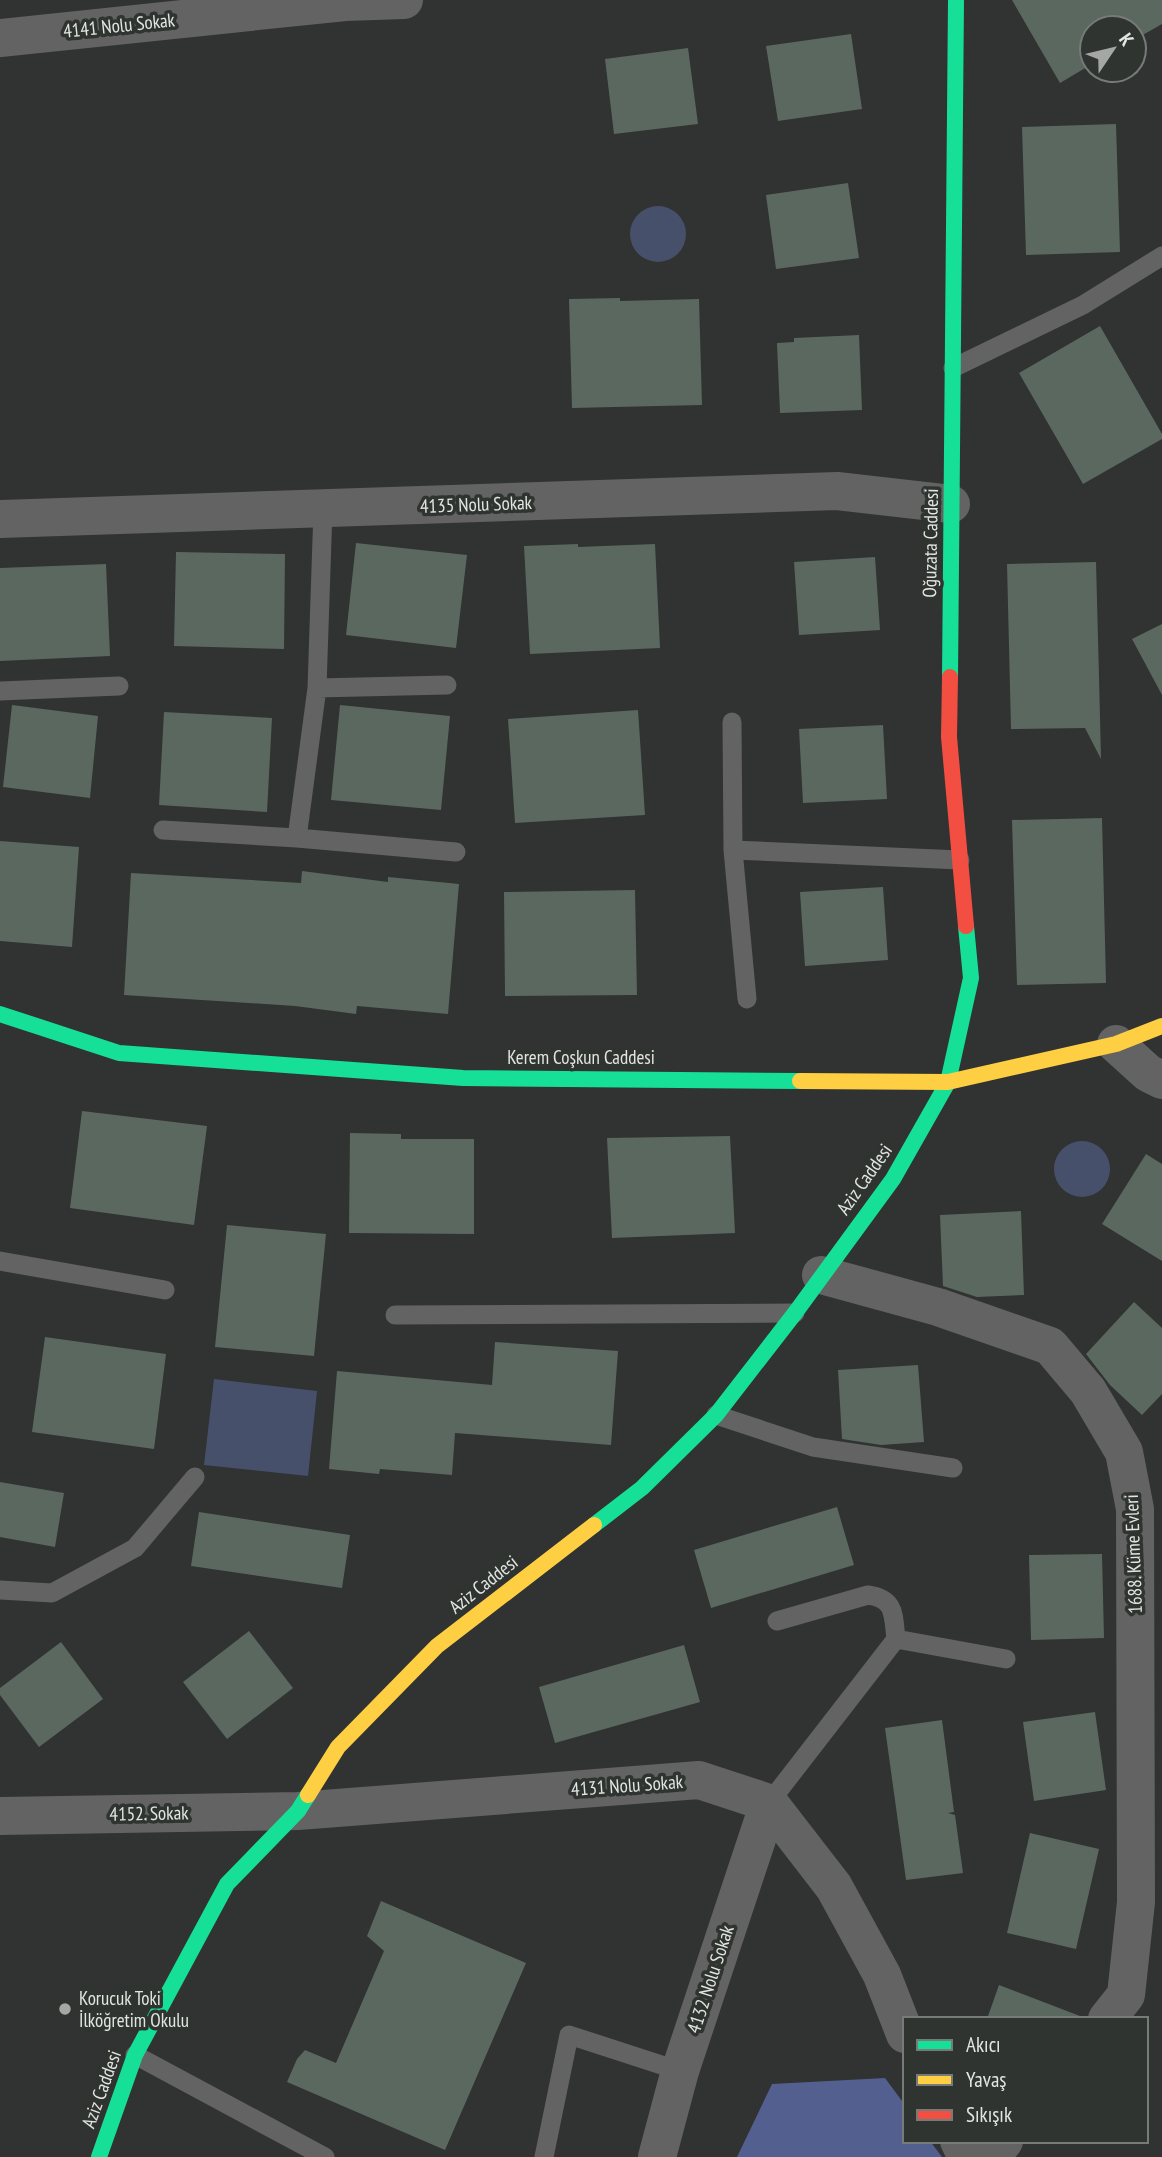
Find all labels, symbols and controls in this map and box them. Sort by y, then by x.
street label: 4141 Nolu Sokak [62,7,177,43]
north arrow [1078,14,1148,84]
text: K [1114,28,1140,50]
street label: Oğuzata Caddesi [917,488,943,598]
street label: 4135 Nolu Sokak [420,490,533,518]
street label: Kerem Coşkun Caddesi [507,1045,655,1069]
street label: Aziz Caddesi [831,1139,897,1219]
street label: 1688. Küme Evleri [1119,1494,1147,1614]
street label: Aziz Caddesi [444,1550,522,1618]
street label: 4131 Nolu Sokak [570,1769,684,1801]
street label: 4152. Sokak [109,1800,189,1826]
street label: 4132 Nolu Sokak [681,1921,739,2036]
place label: Korucuk Toki İlköğretim Okulu [79,1986,189,2032]
marker: Korucuk Toki İlköğretim Okulu [57,2001,73,2017]
legend [903,2017,1148,2143]
text: Akıcı [966,2031,1001,2058]
street label: Aziz Caddesi [76,2047,126,2131]
text: Yavaş [966,2066,1006,2093]
text: Sıkışık [966,2101,1012,2128]

